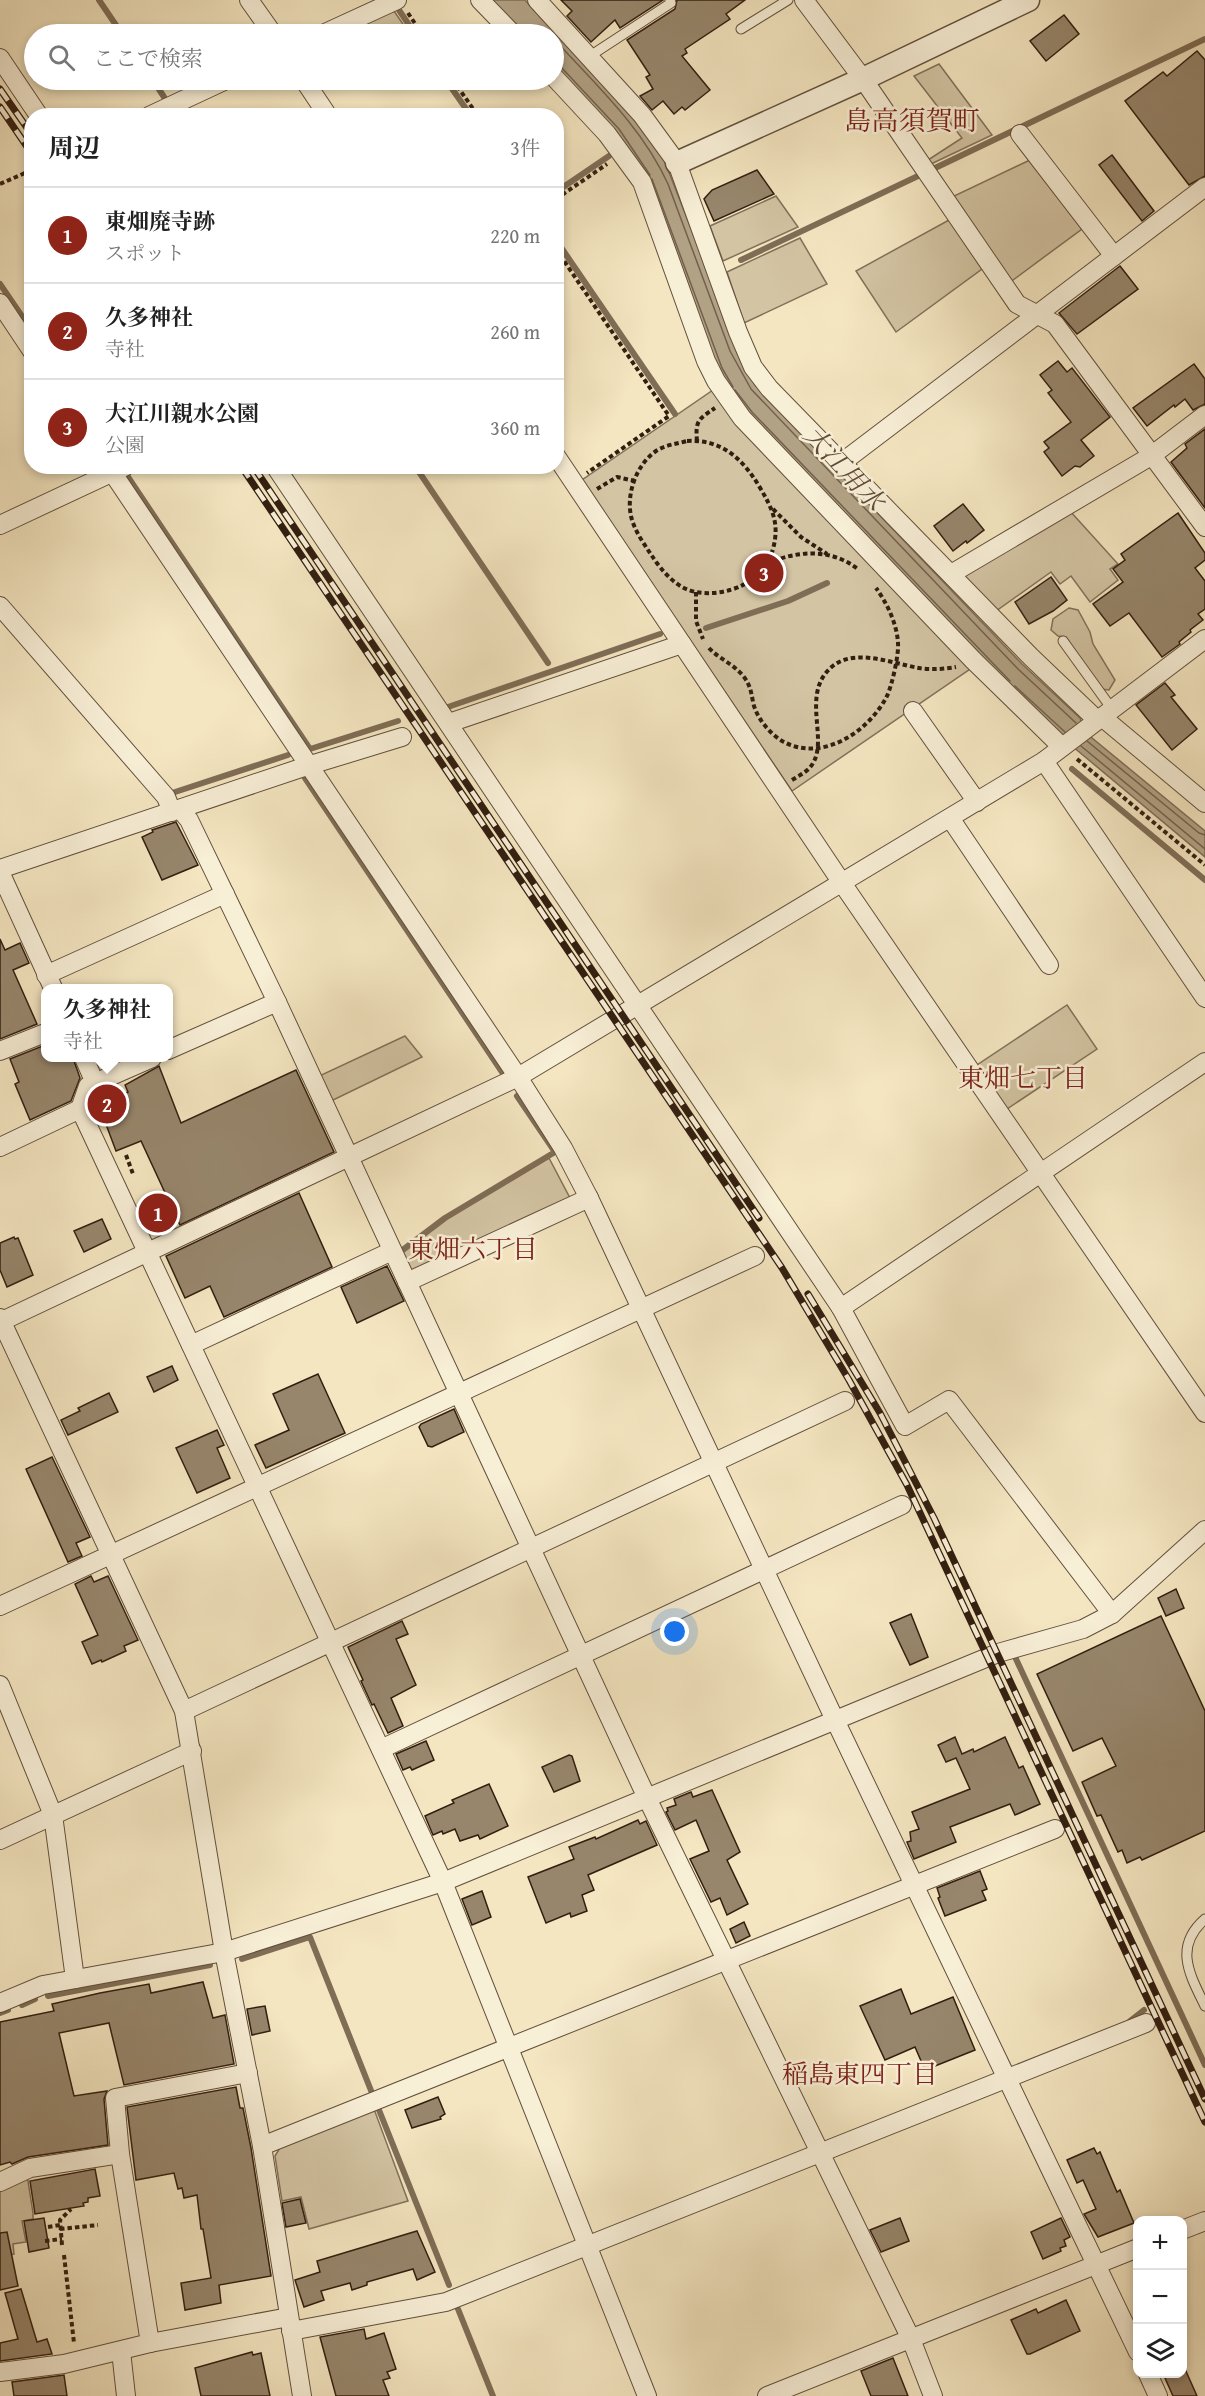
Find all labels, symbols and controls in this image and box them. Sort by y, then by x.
search box [24,24,564,90]
icon: search [45,41,78,74]
text: ここで検索 [93,42,203,74]
district label: 島高須賀町 [845,100,980,140]
text: 周辺 [48,128,100,167]
text: 3件 [510,133,540,162]
text: 東畑廃寺跡 [105,205,215,237]
text: 1 [62,221,73,250]
text: 220 m [490,221,540,250]
text: スポット [105,238,185,267]
text: 久多神社 [105,301,193,333]
text: 2 [62,317,73,346]
text: 260 m [490,317,540,346]
text: 寺社 [105,334,145,363]
text: 大江川親水公園 [105,397,259,429]
text: 3 [62,413,73,442]
text: 360 m [490,413,540,442]
water label: 大江用水 [795,416,896,521]
text: 公園 [105,430,145,459]
pin: 3 [744,550,783,596]
popup [41,984,173,1062]
text: 久多神社 [63,993,151,1025]
text: 寺社 [63,1026,103,1055]
district label: 東畑七丁目 [958,1058,1088,1097]
pin: 2 [88,1082,126,1126]
pin: 1 [138,1190,178,1236]
district label: 東畑六丁目 [408,1229,538,1268]
your location [660,1617,689,1646]
district label: 稲島東四丁目 [782,2054,938,2093]
map controls [1133,2216,1187,2378]
button: + [1133,2216,1187,2270]
button: − [1133,2270,1187,2324]
button: layers [1133,2324,1187,2378]

